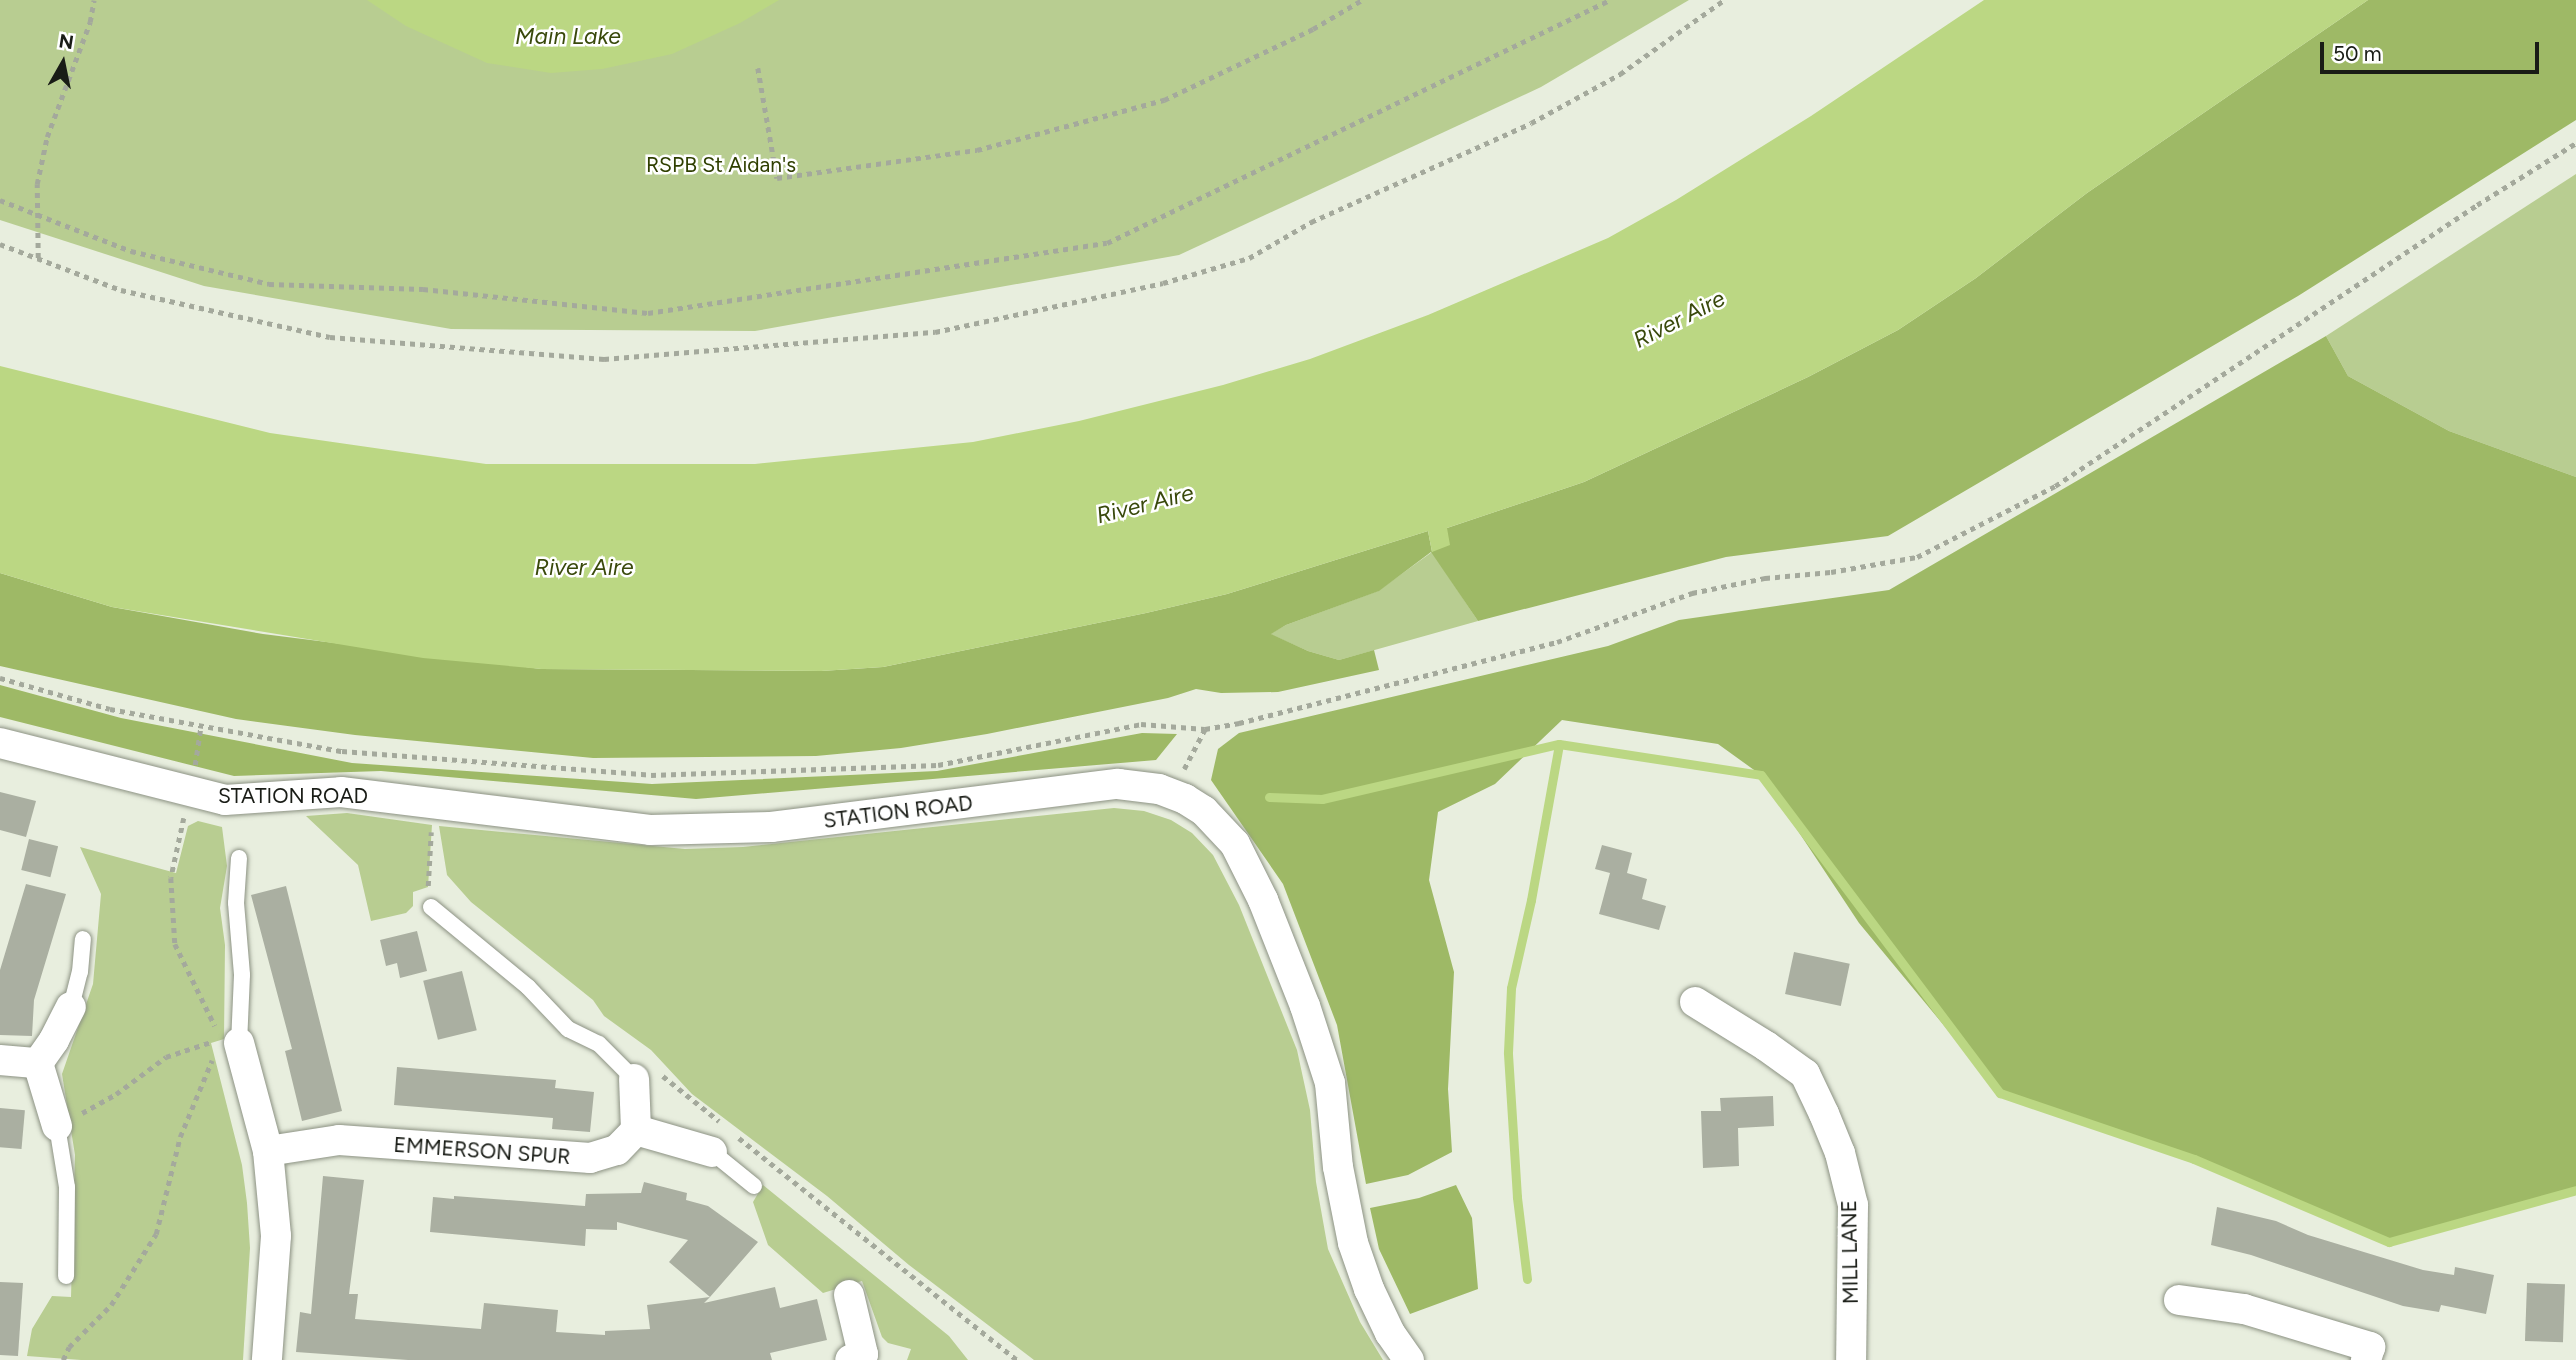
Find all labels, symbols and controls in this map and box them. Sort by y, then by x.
water label: Main Lake [515,22,621,50]
north arrow [28,28,98,98]
scale bar [2324,28,2543,72]
text: N [57,29,75,54]
text: 50 m [2333,41,2382,66]
park label: RSPB St Aidan's [646,152,796,178]
water label: River Aire [1629,284,1729,354]
water label: River Aire [1094,479,1196,529]
water label: River Aire [535,553,633,581]
street label: STATION ROAD [218,783,368,809]
street label: STATION ROAD [822,790,974,834]
street label: EMMERSON SPUR [393,1132,571,1170]
street label: MILL LANE [1836,1200,1864,1304]

